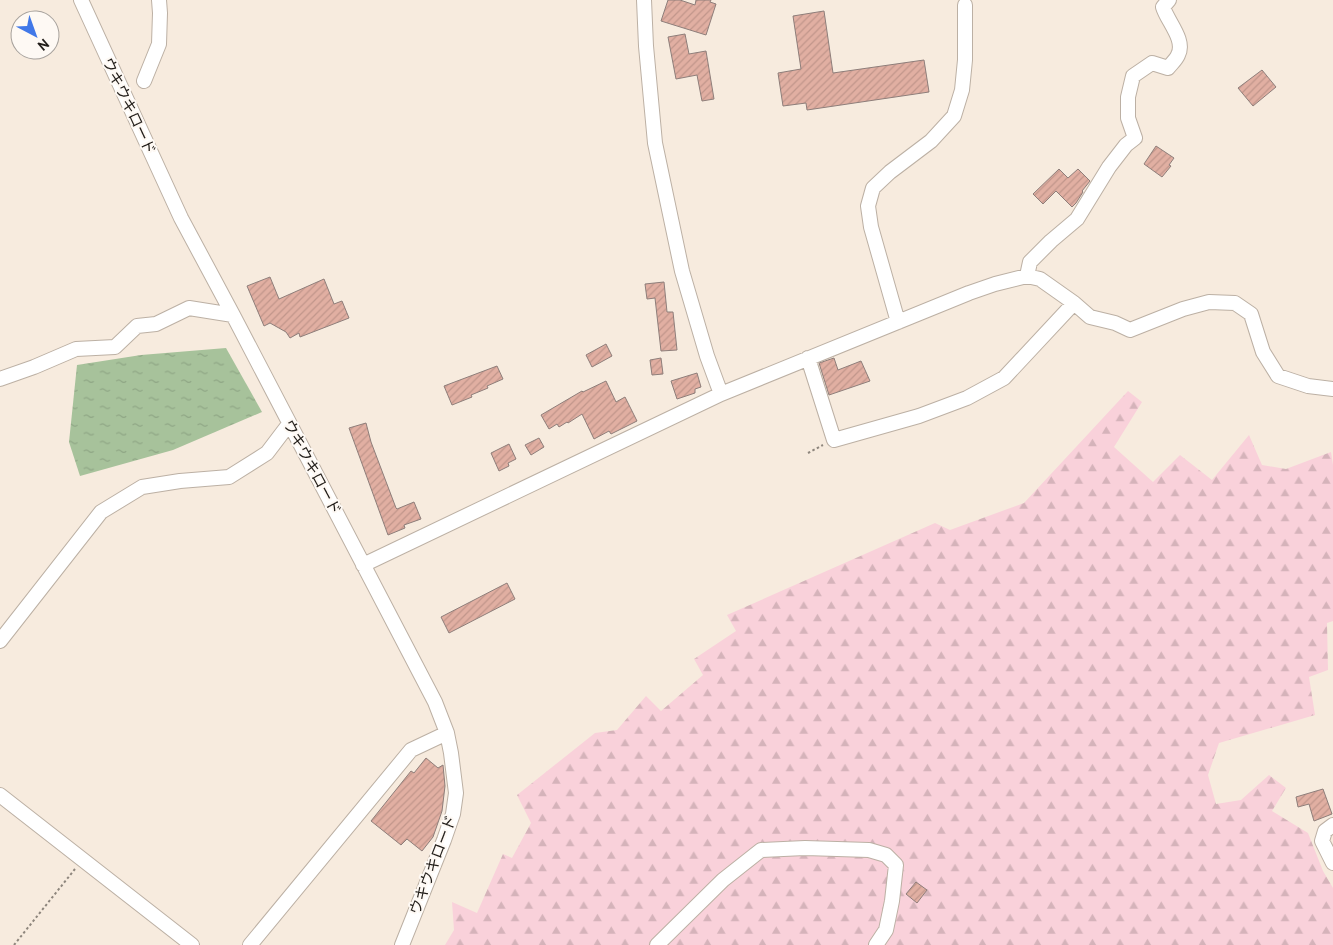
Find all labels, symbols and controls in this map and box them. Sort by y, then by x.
north arrow [10,10,60,60]
text: N [33,34,52,53]
street label: ウキウキロード [97,55,158,158]
street label: ウキウキロード [278,417,344,519]
street label: ウキウキロード [407,813,462,918]

